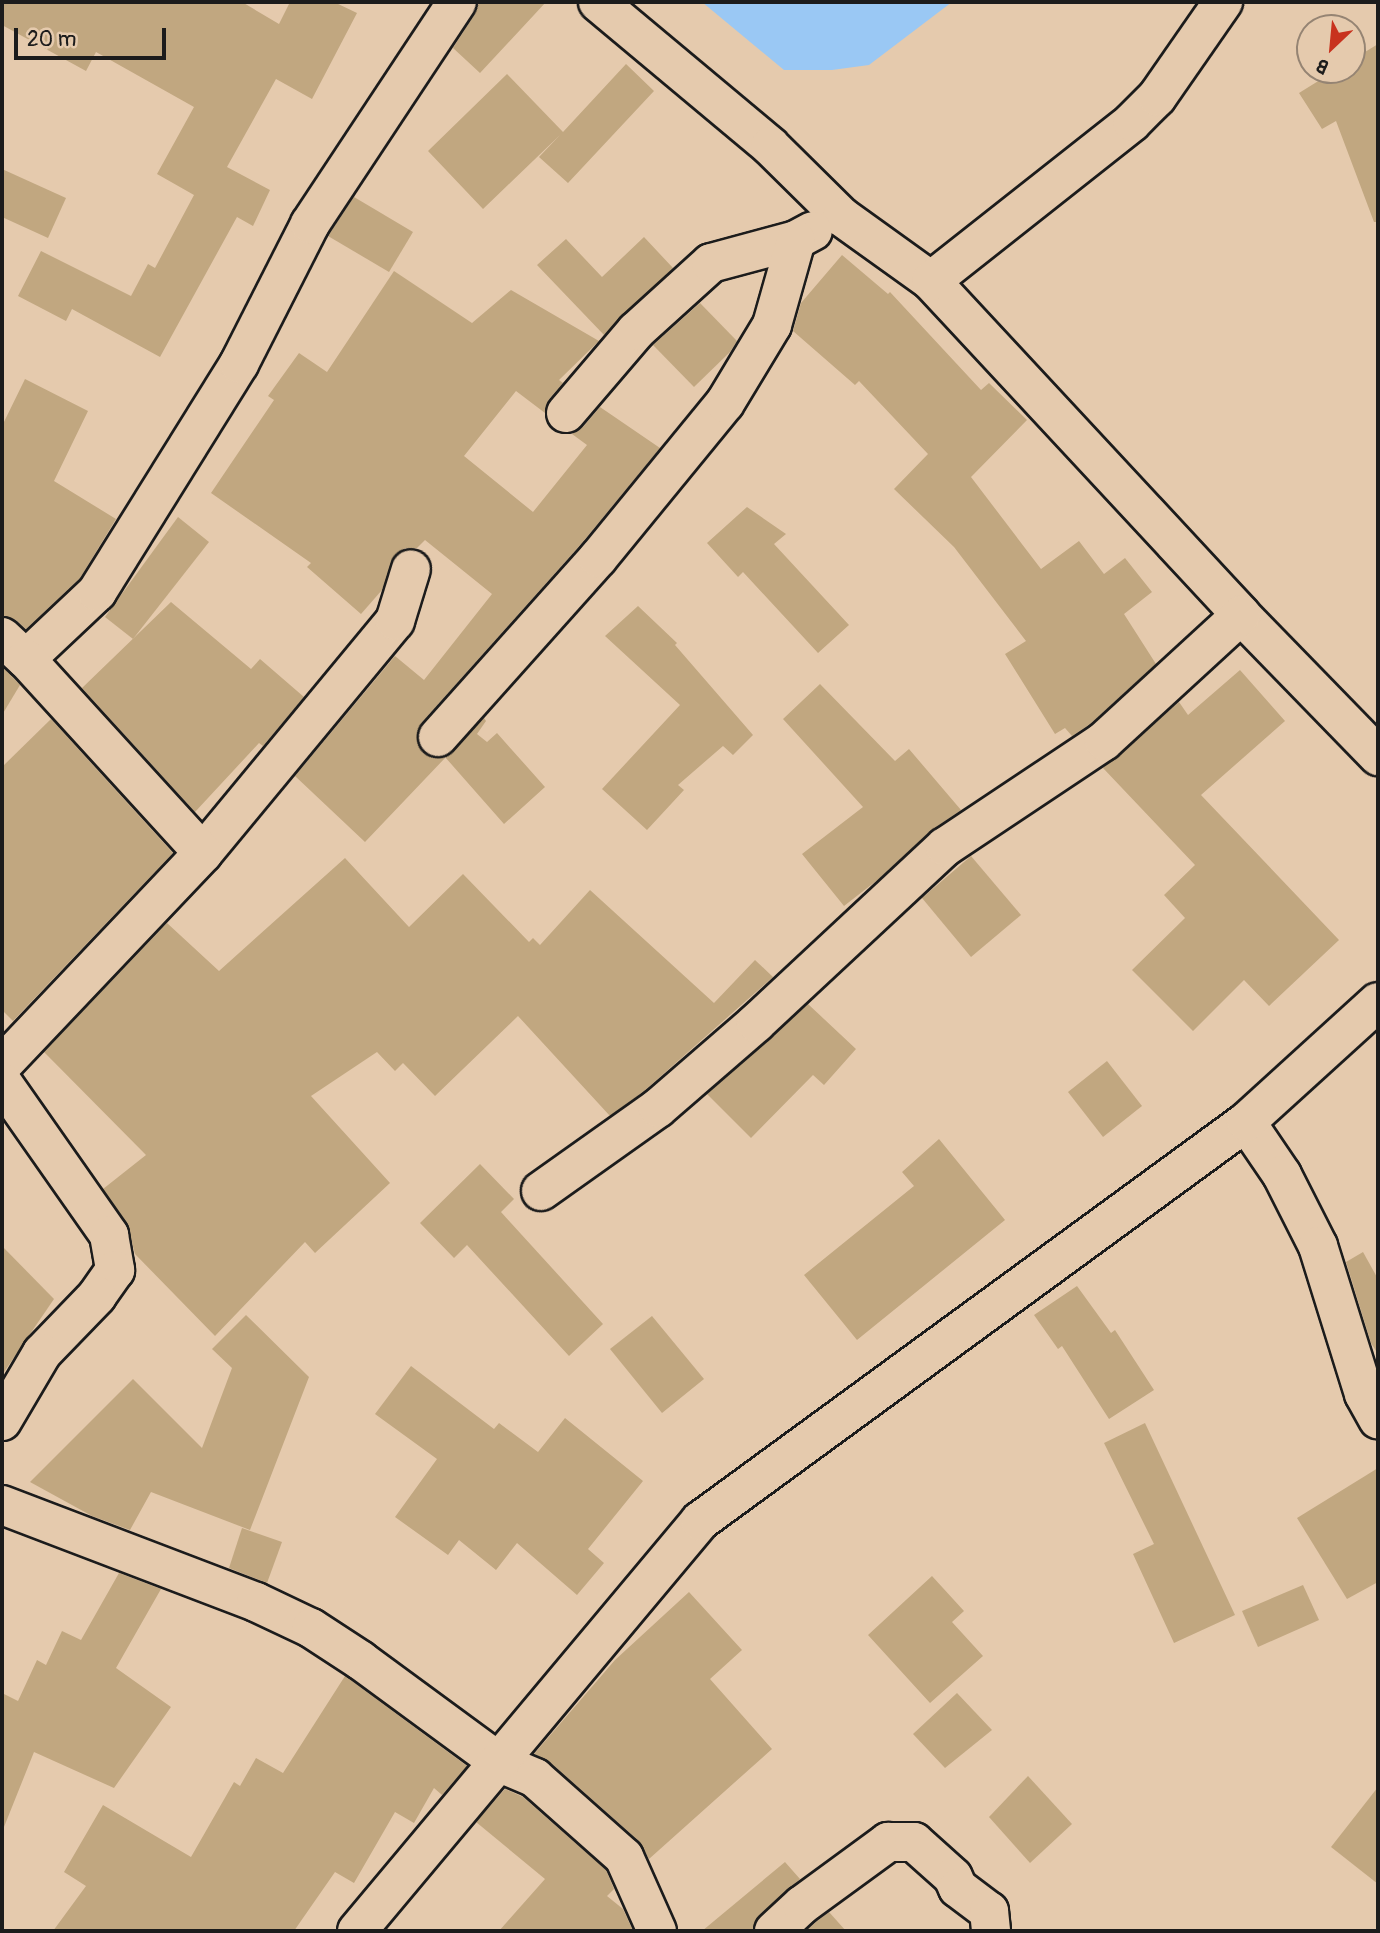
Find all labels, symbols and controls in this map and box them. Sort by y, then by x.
scale bar [18,14,170,58]
north arrow [1296,14,1366,84]
text: 20 m [27,26,76,53]
text: B [1313,53,1333,79]

